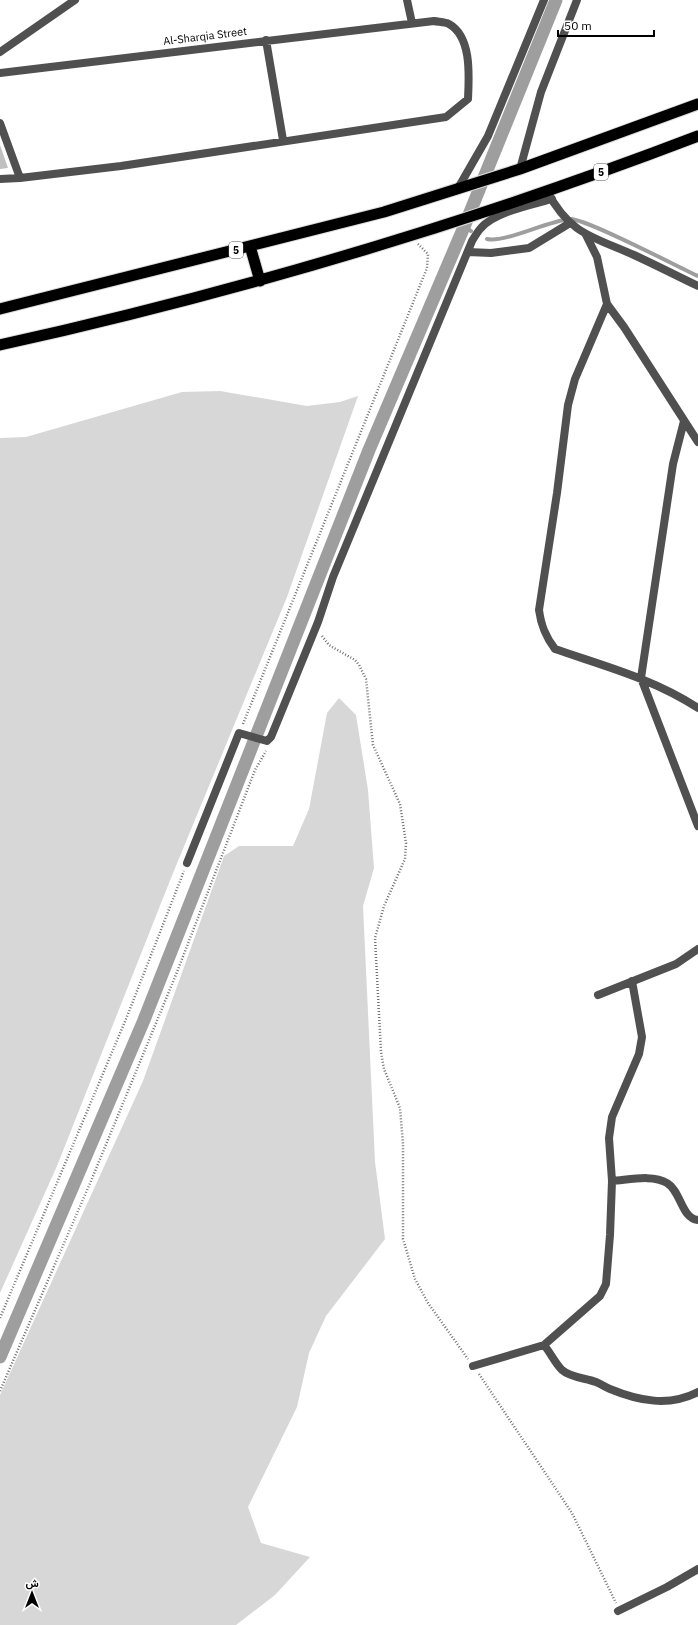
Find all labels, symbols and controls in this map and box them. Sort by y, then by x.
scale bar [558,12,654,38]
text: 50 m [564,18,592,33]
street label: Al-Sharqia Street [162,24,248,48]
road number: 5 [594,164,608,180]
road number: 5 [229,242,243,258]
north arrow [12,1573,52,1613]
text: ش [25,1576,39,1590]

